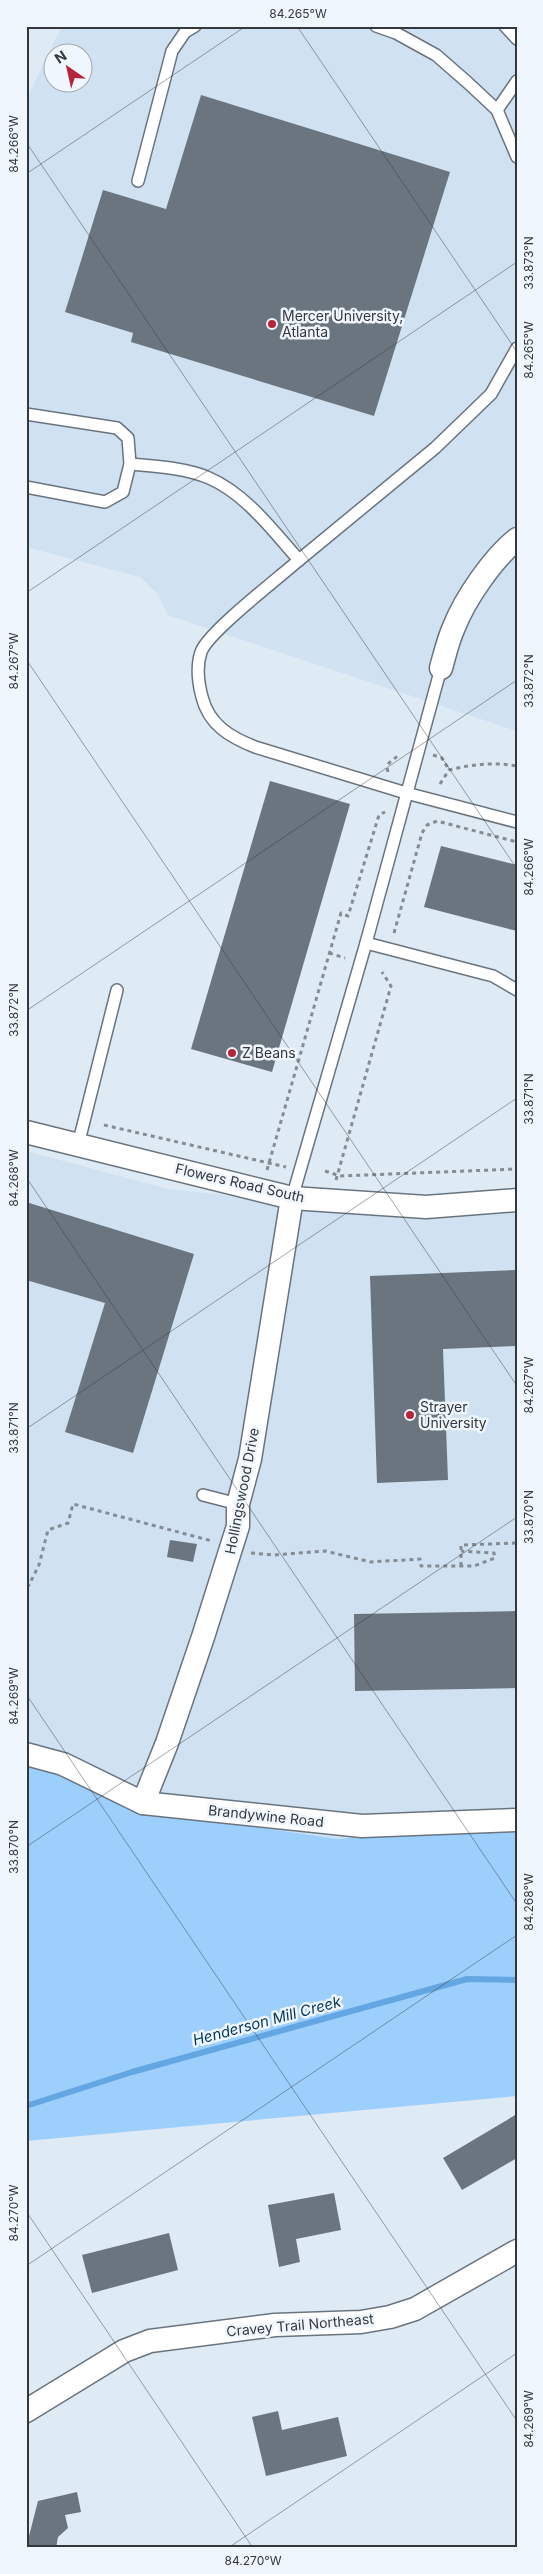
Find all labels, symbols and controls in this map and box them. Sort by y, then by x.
text: 84.265°W [269,6,327,21]
north arrow [42,42,92,92]
text: N [51,47,70,67]
text: 84.266°W [6,115,21,173]
text: 33.873°N [521,236,536,290]
place label: Mercer University, Atlanta [282,307,403,340]
marker: Mercer University, Atlanta [266,318,278,330]
text: 84.265°W [521,321,536,379]
text: 84.267°W [6,632,21,690]
text: 33.872°N [521,654,536,708]
text: 84.266°W [521,838,536,896]
text: 33.872°N [6,983,21,1037]
place label: Z Beans [242,1044,296,1061]
marker: Z Beans [226,1047,238,1059]
text: 33.871°N [521,1073,536,1125]
text: 84.268°W [6,1149,21,1207]
street label: Flowers Road South [174,1159,306,1206]
text: 84.267°W [521,1356,536,1414]
place label: Strayer University [420,1398,487,1431]
text: 33.871°N [6,1402,21,1454]
marker: Strayer University [404,1409,416,1421]
street label: Hollingswood Drive [221,1426,262,1556]
text: 33.870°N [521,1490,536,1544]
text: 84.269°W [6,1667,21,1725]
street label: Brandywine Road [207,1801,325,1830]
text: 33.870°N [6,1820,21,1874]
text: 84.268°W [521,1873,536,1931]
water label: Henderson Mill Creek [191,1991,344,2049]
text: 84.270°W [6,2184,21,2242]
street label: Cravey Trail Northeast [226,2310,375,2339]
text: 84.269°W [521,2390,536,2448]
text: 84.270°W [224,2553,282,2568]

